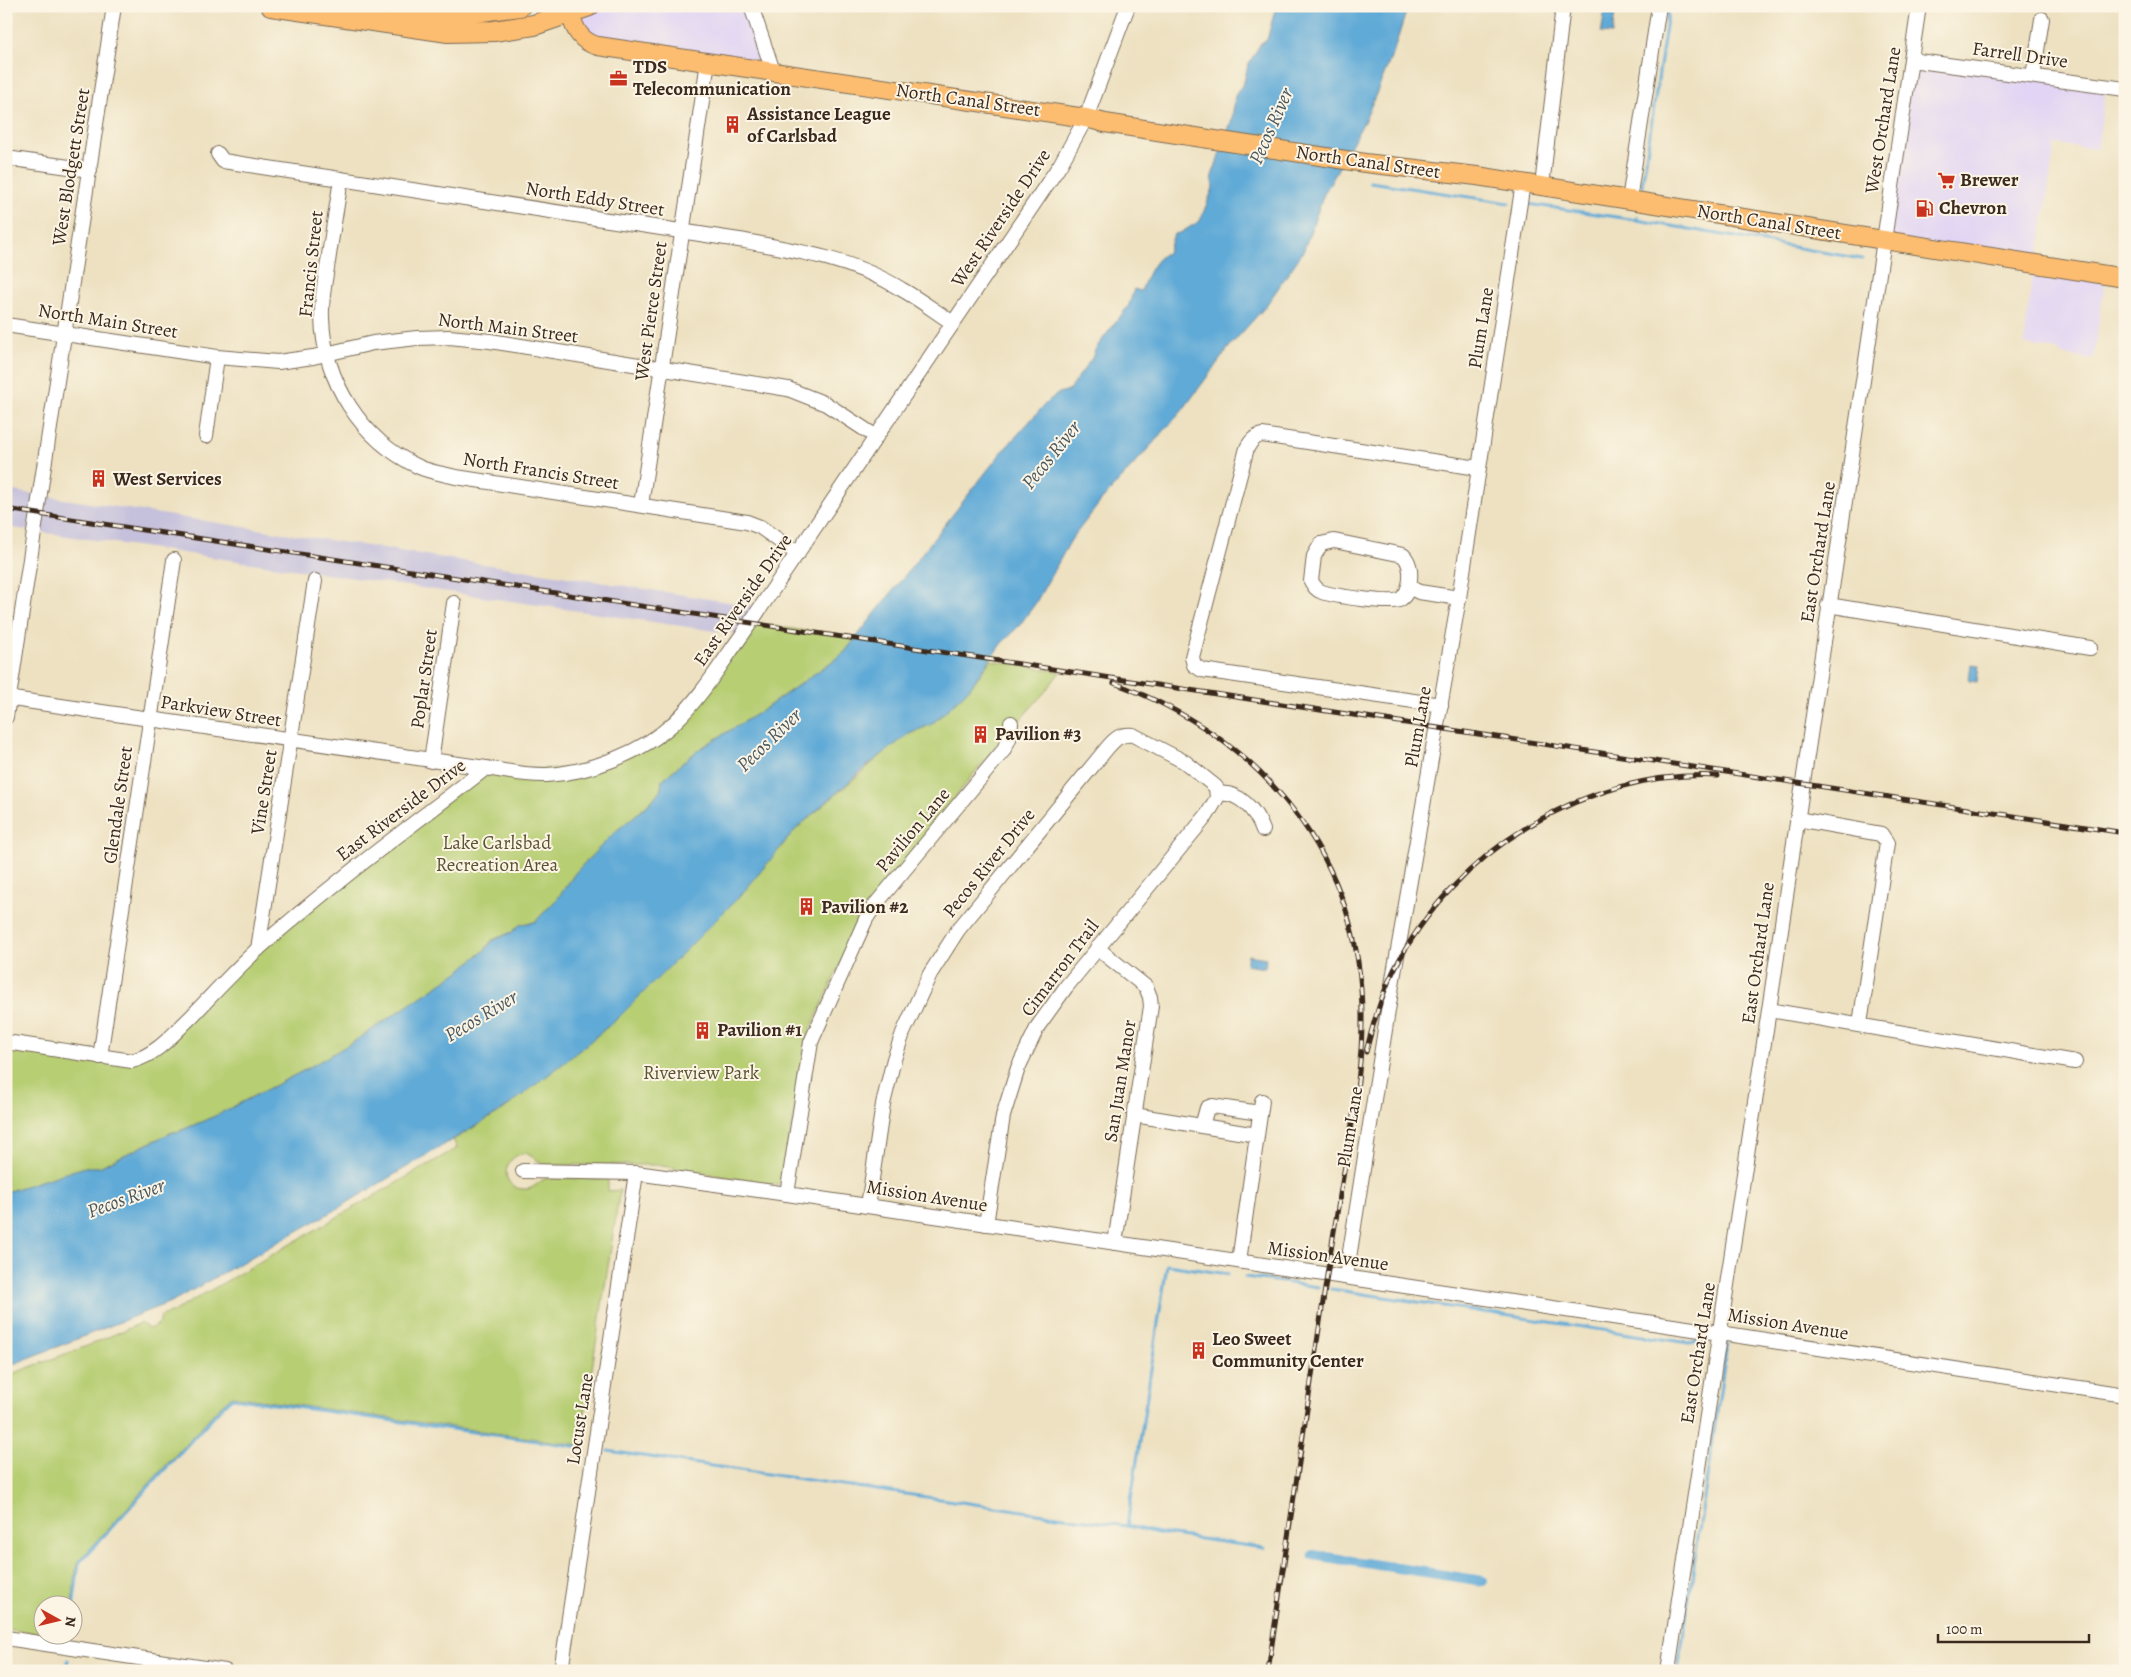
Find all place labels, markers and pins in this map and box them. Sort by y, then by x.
place label: TDS Telecommunication [633,54,791,102]
office icon: TDS Telecommunication [609,68,629,88]
place label: Assistance League of Carlsbad [746,101,891,149]
building icon: Assistance League of Carlsbad [723,115,743,135]
place label: Brewer [1960,167,2019,193]
supermarket icon: Brewer [1936,170,1956,190]
place label: Chevron [1939,195,2007,221]
fuel station icon: Chevron [1915,198,1935,218]
place label: West Services [112,466,222,492]
building icon: West Services [89,469,109,489]
place label: Pavilion #3 [995,721,1081,747]
building icon: Pavilion #3 [971,724,991,744]
place label: Pavilion #2 [821,894,908,920]
building icon: Pavilion #2 [797,897,817,917]
place label: Pavilion #1 [717,1017,802,1043]
building icon: Pavilion #1 [693,1020,713,1040]
place label: Leo Sweet Community Center [1212,1326,1364,1374]
building icon: Leo Sweet Community Center [1188,1340,1208,1360]

